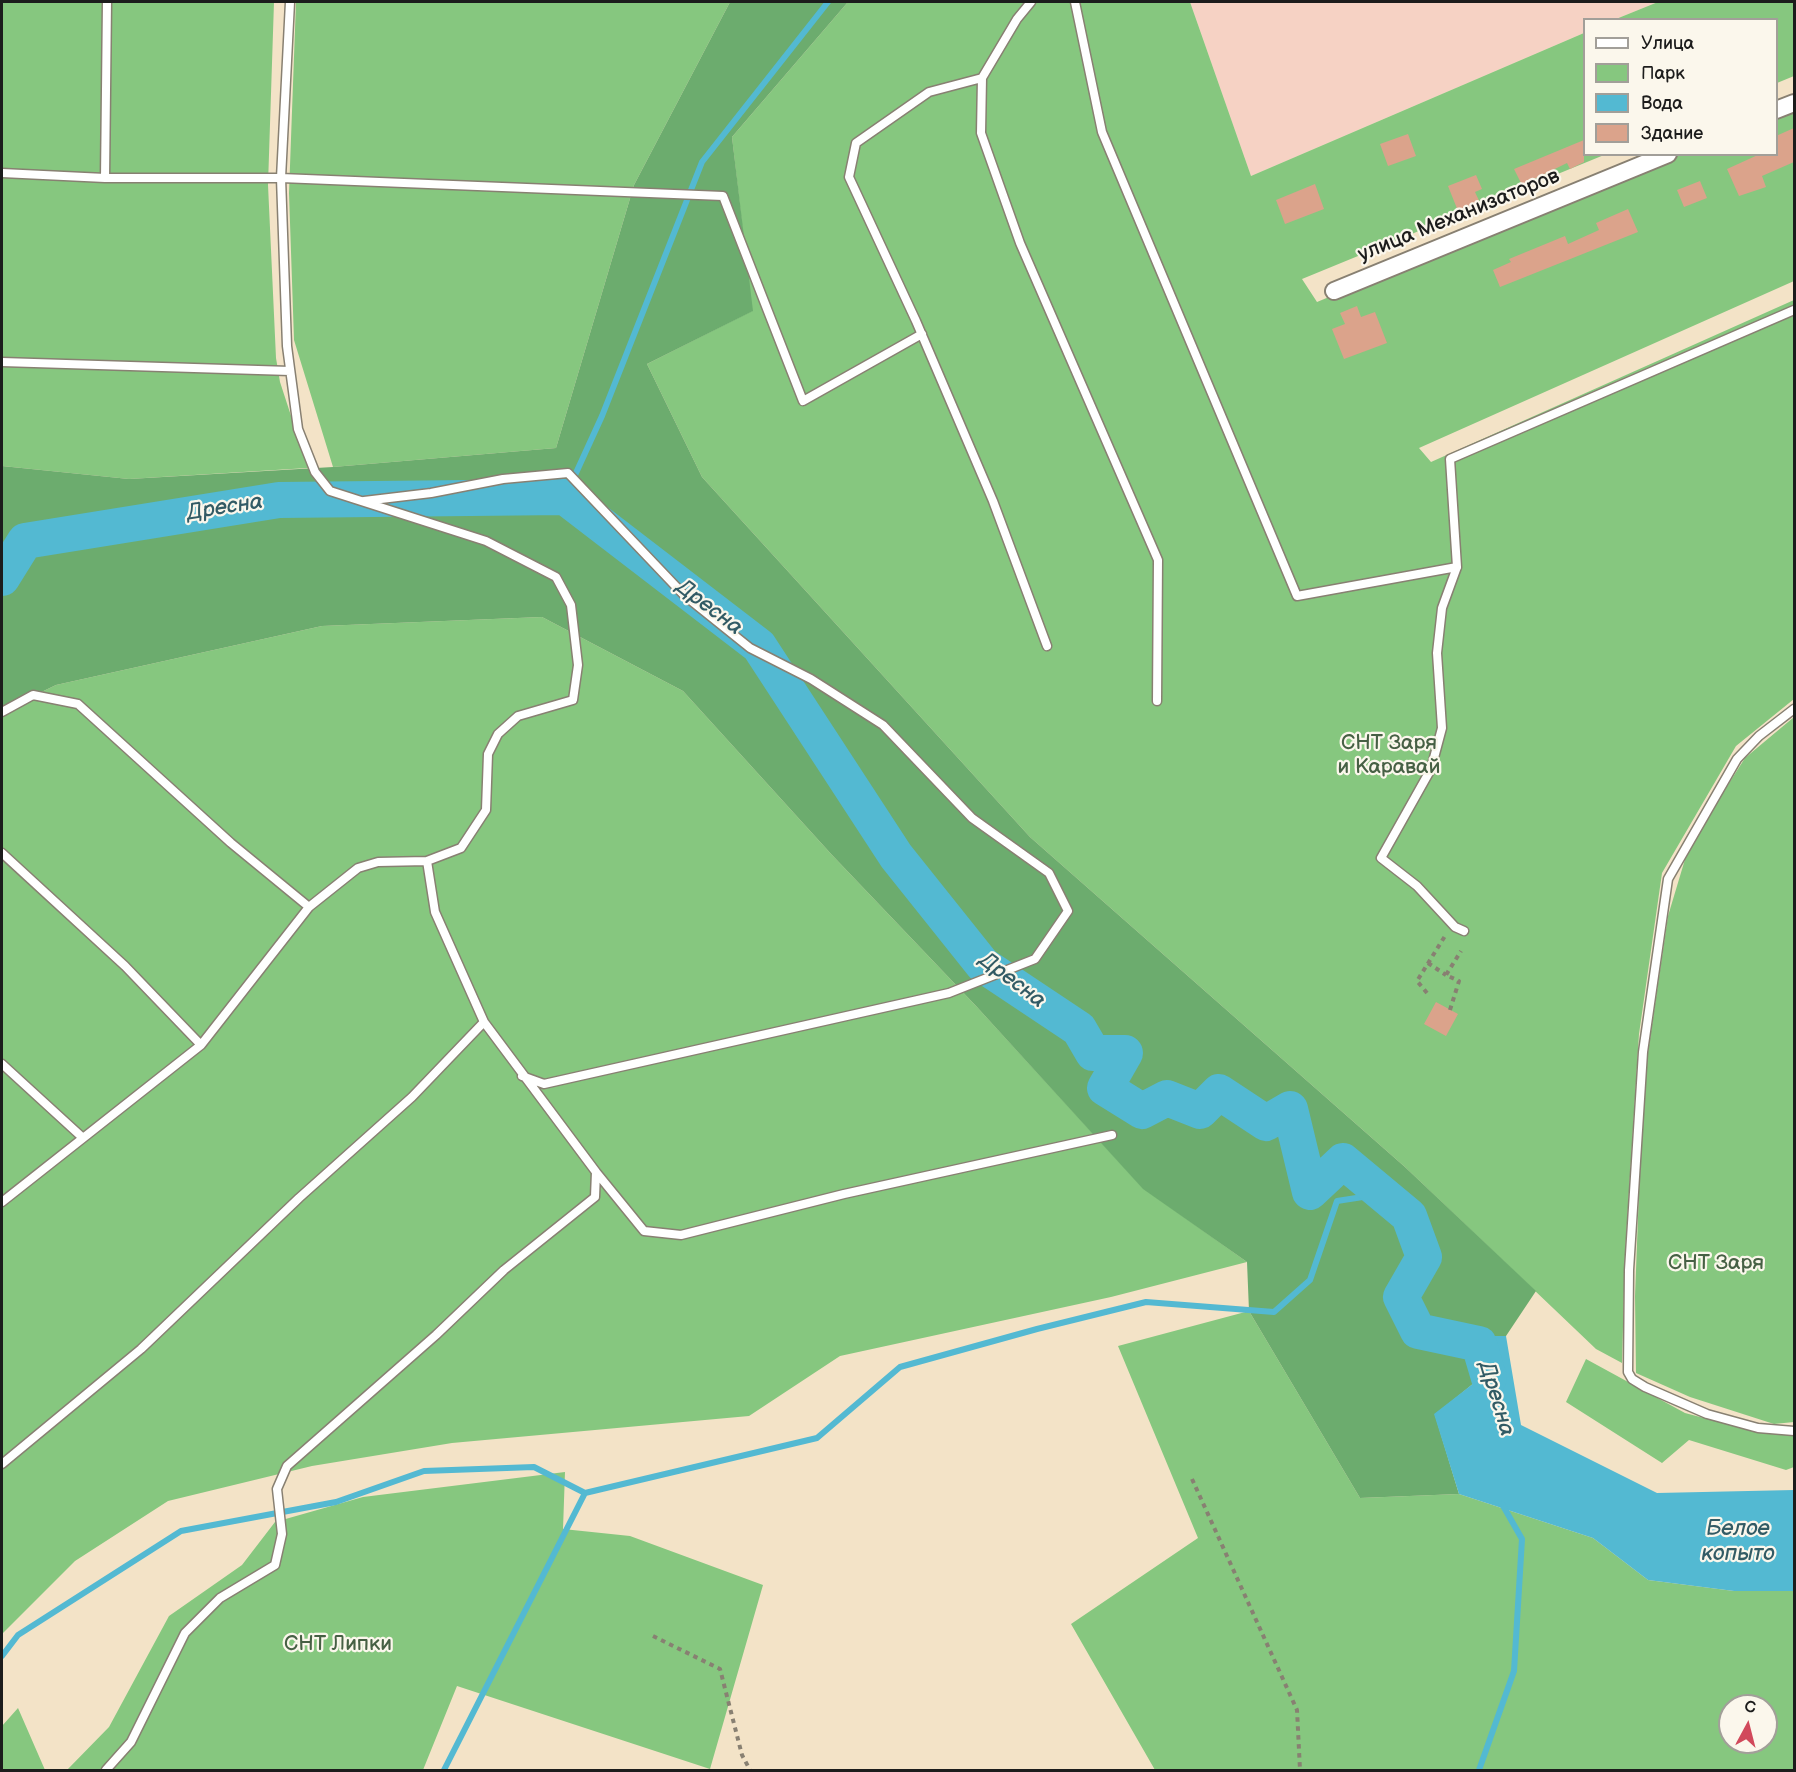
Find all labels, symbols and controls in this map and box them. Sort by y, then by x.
legend [1583,18,1778,156]
text: Улица [1641,33,1694,54]
text: Парк [1641,63,1685,84]
text: Вода [1641,93,1683,114]
text: Здание [1641,123,1703,144]
street label: улица Механизаторов [1355,164,1563,268]
water label: Дресна [185,489,265,527]
water label: Дресна [671,574,747,642]
park label: СНТ Заря и Каравай [1338,731,1440,781]
water label: Дресна [974,947,1050,1015]
park label: СНТ Заря [1668,1251,1764,1277]
water label: Дресна [1472,1359,1520,1439]
water label: Белое копыто [1701,1516,1775,1568]
park label: СНТ Липки [284,1632,392,1658]
north arrow [1718,1694,1778,1754]
text: С [1743,1698,1757,1718]

